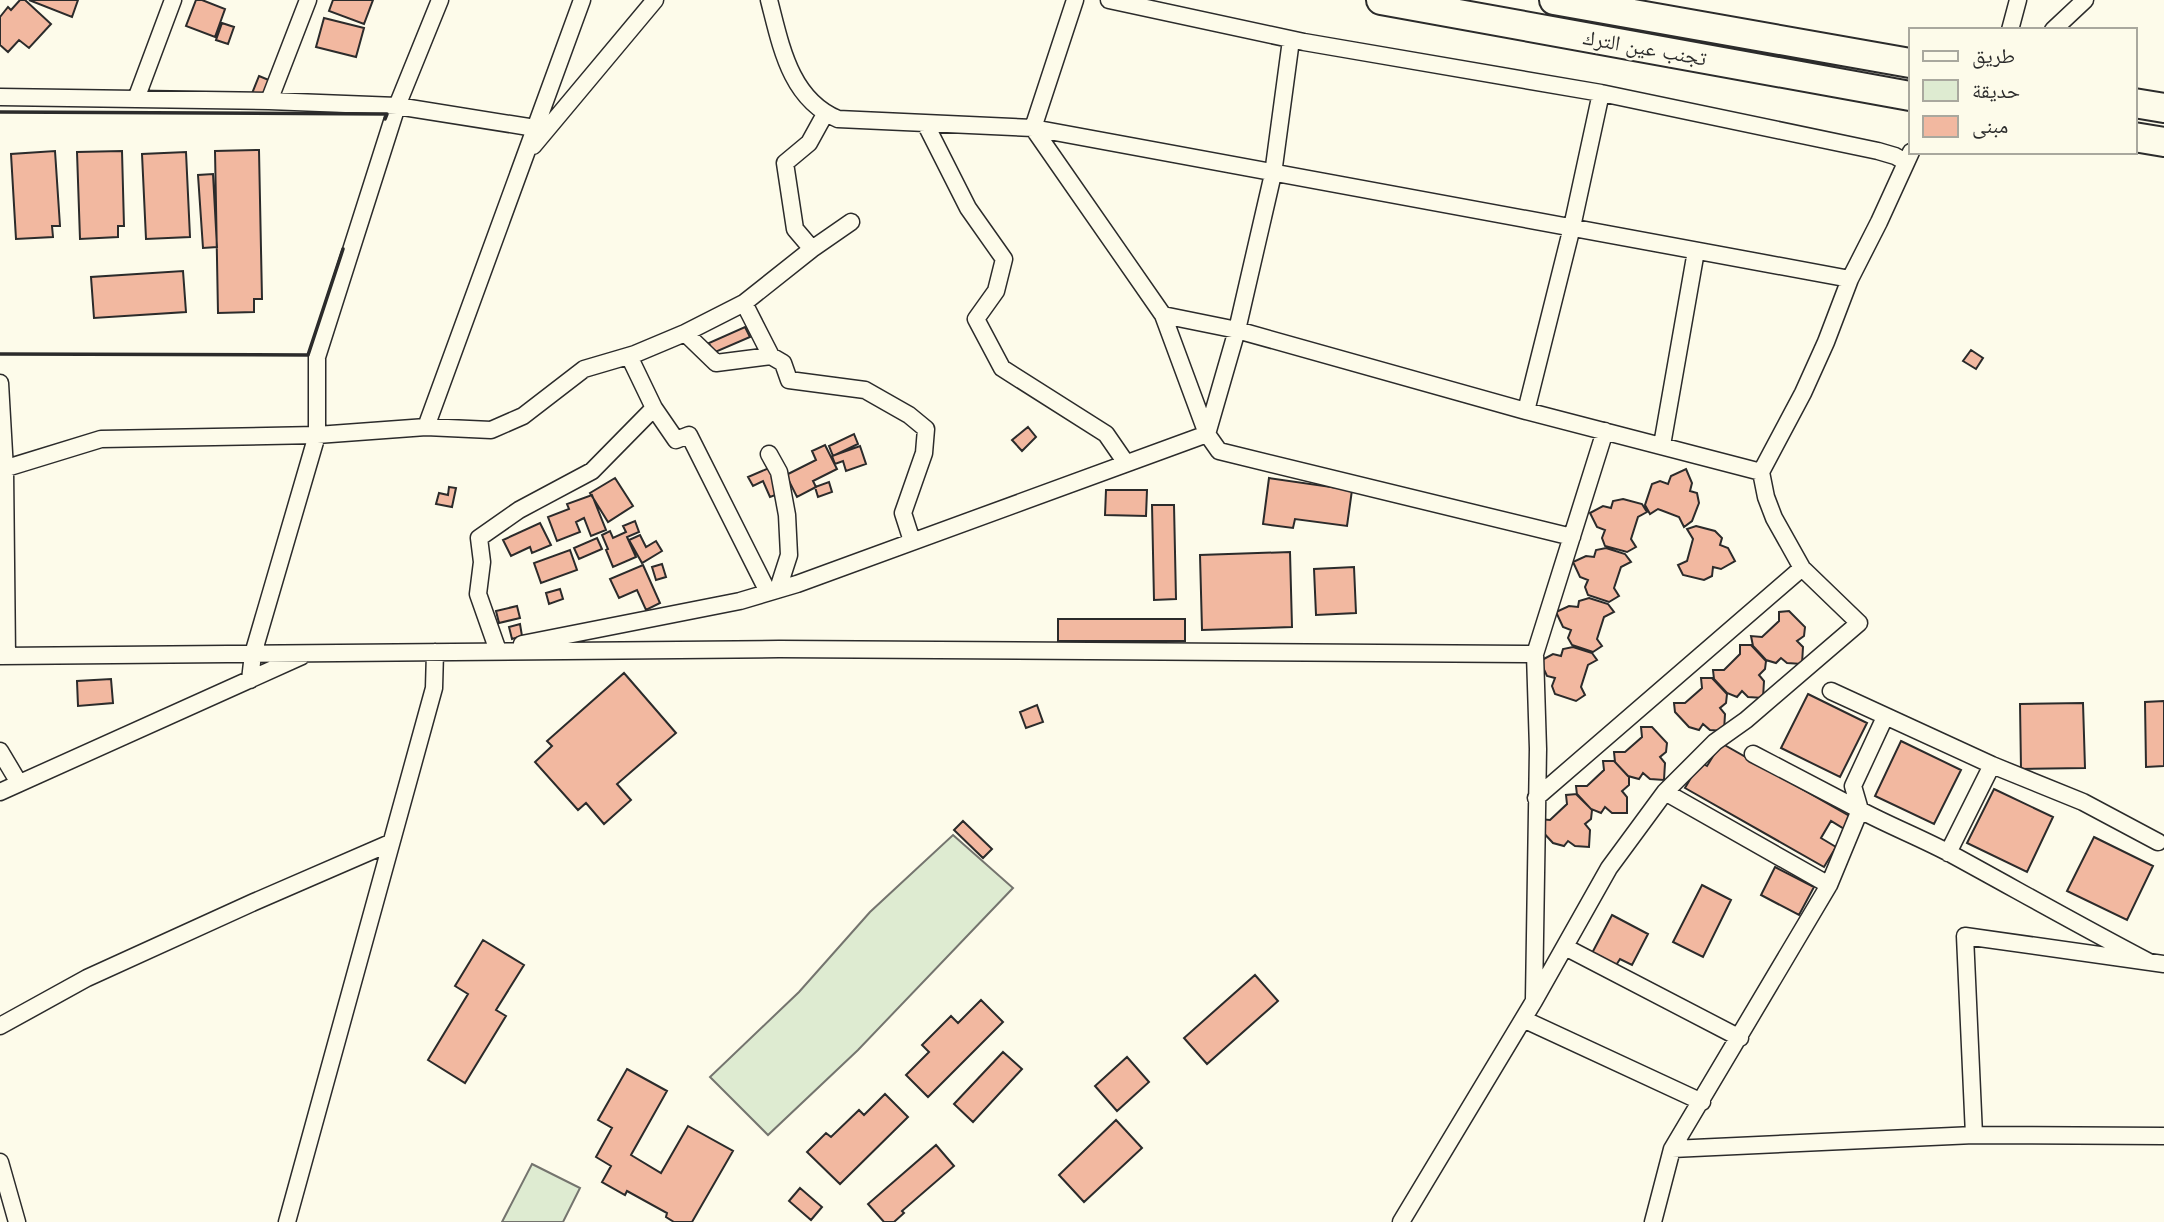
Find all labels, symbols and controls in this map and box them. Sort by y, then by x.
street label: تجنب عين الترك [1581,22,1709,74]
legend [1909,28,2136,154]
text: طريق [1972,41,2015,71]
text: حديقة [1972,76,2020,106]
text: مبنى [1972,111,2008,141]

